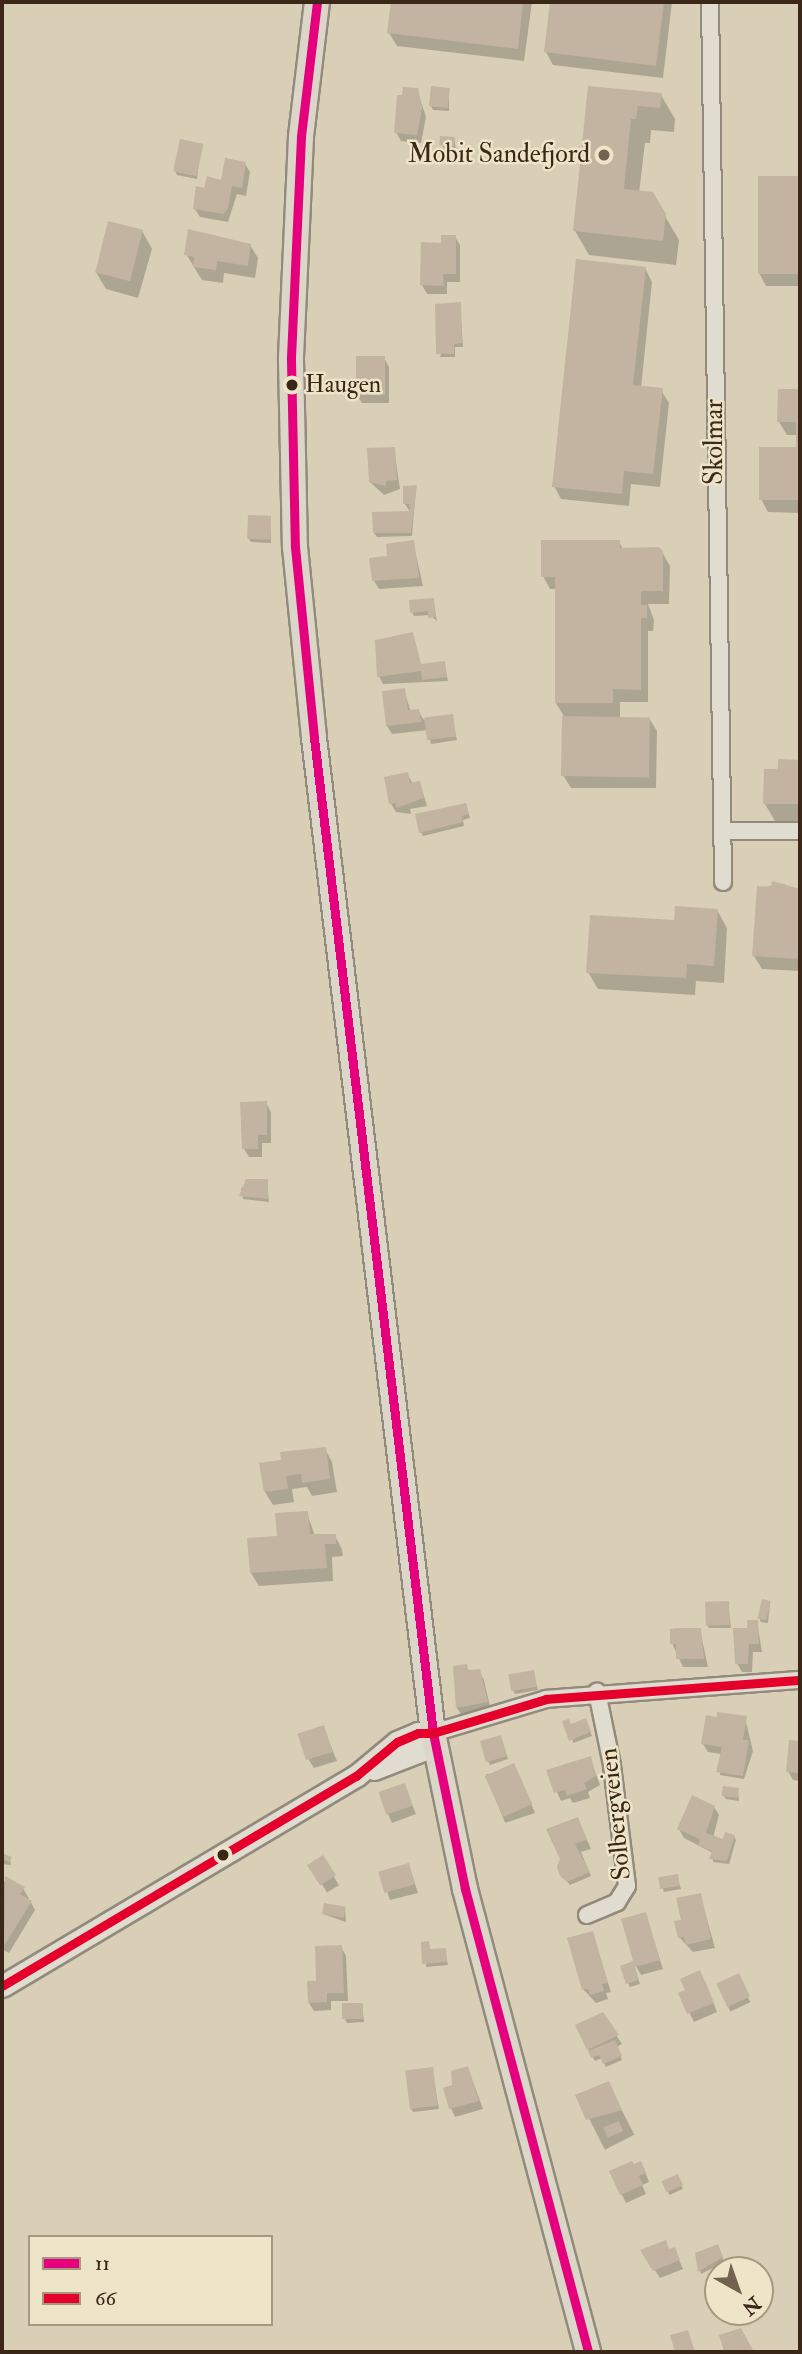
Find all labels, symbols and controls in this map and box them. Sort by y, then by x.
place label: Mobit Sandefjord [408,139,590,171]
marker: Mobit Sandefjord [596,147,612,163]
place label: Haugen [305,371,381,399]
marker: Haugen [285,378,299,392]
street label: Skolmar [699,399,731,485]
street label: Solbergveien [594,1746,638,1882]
unlabelled marker [216,1848,230,1862]
legend [28,2235,273,2326]
text: 11 [95,2250,110,2277]
north arrow [704,2256,774,2326]
text: 66 [95,2285,116,2312]
text: N [737,2291,765,2320]

